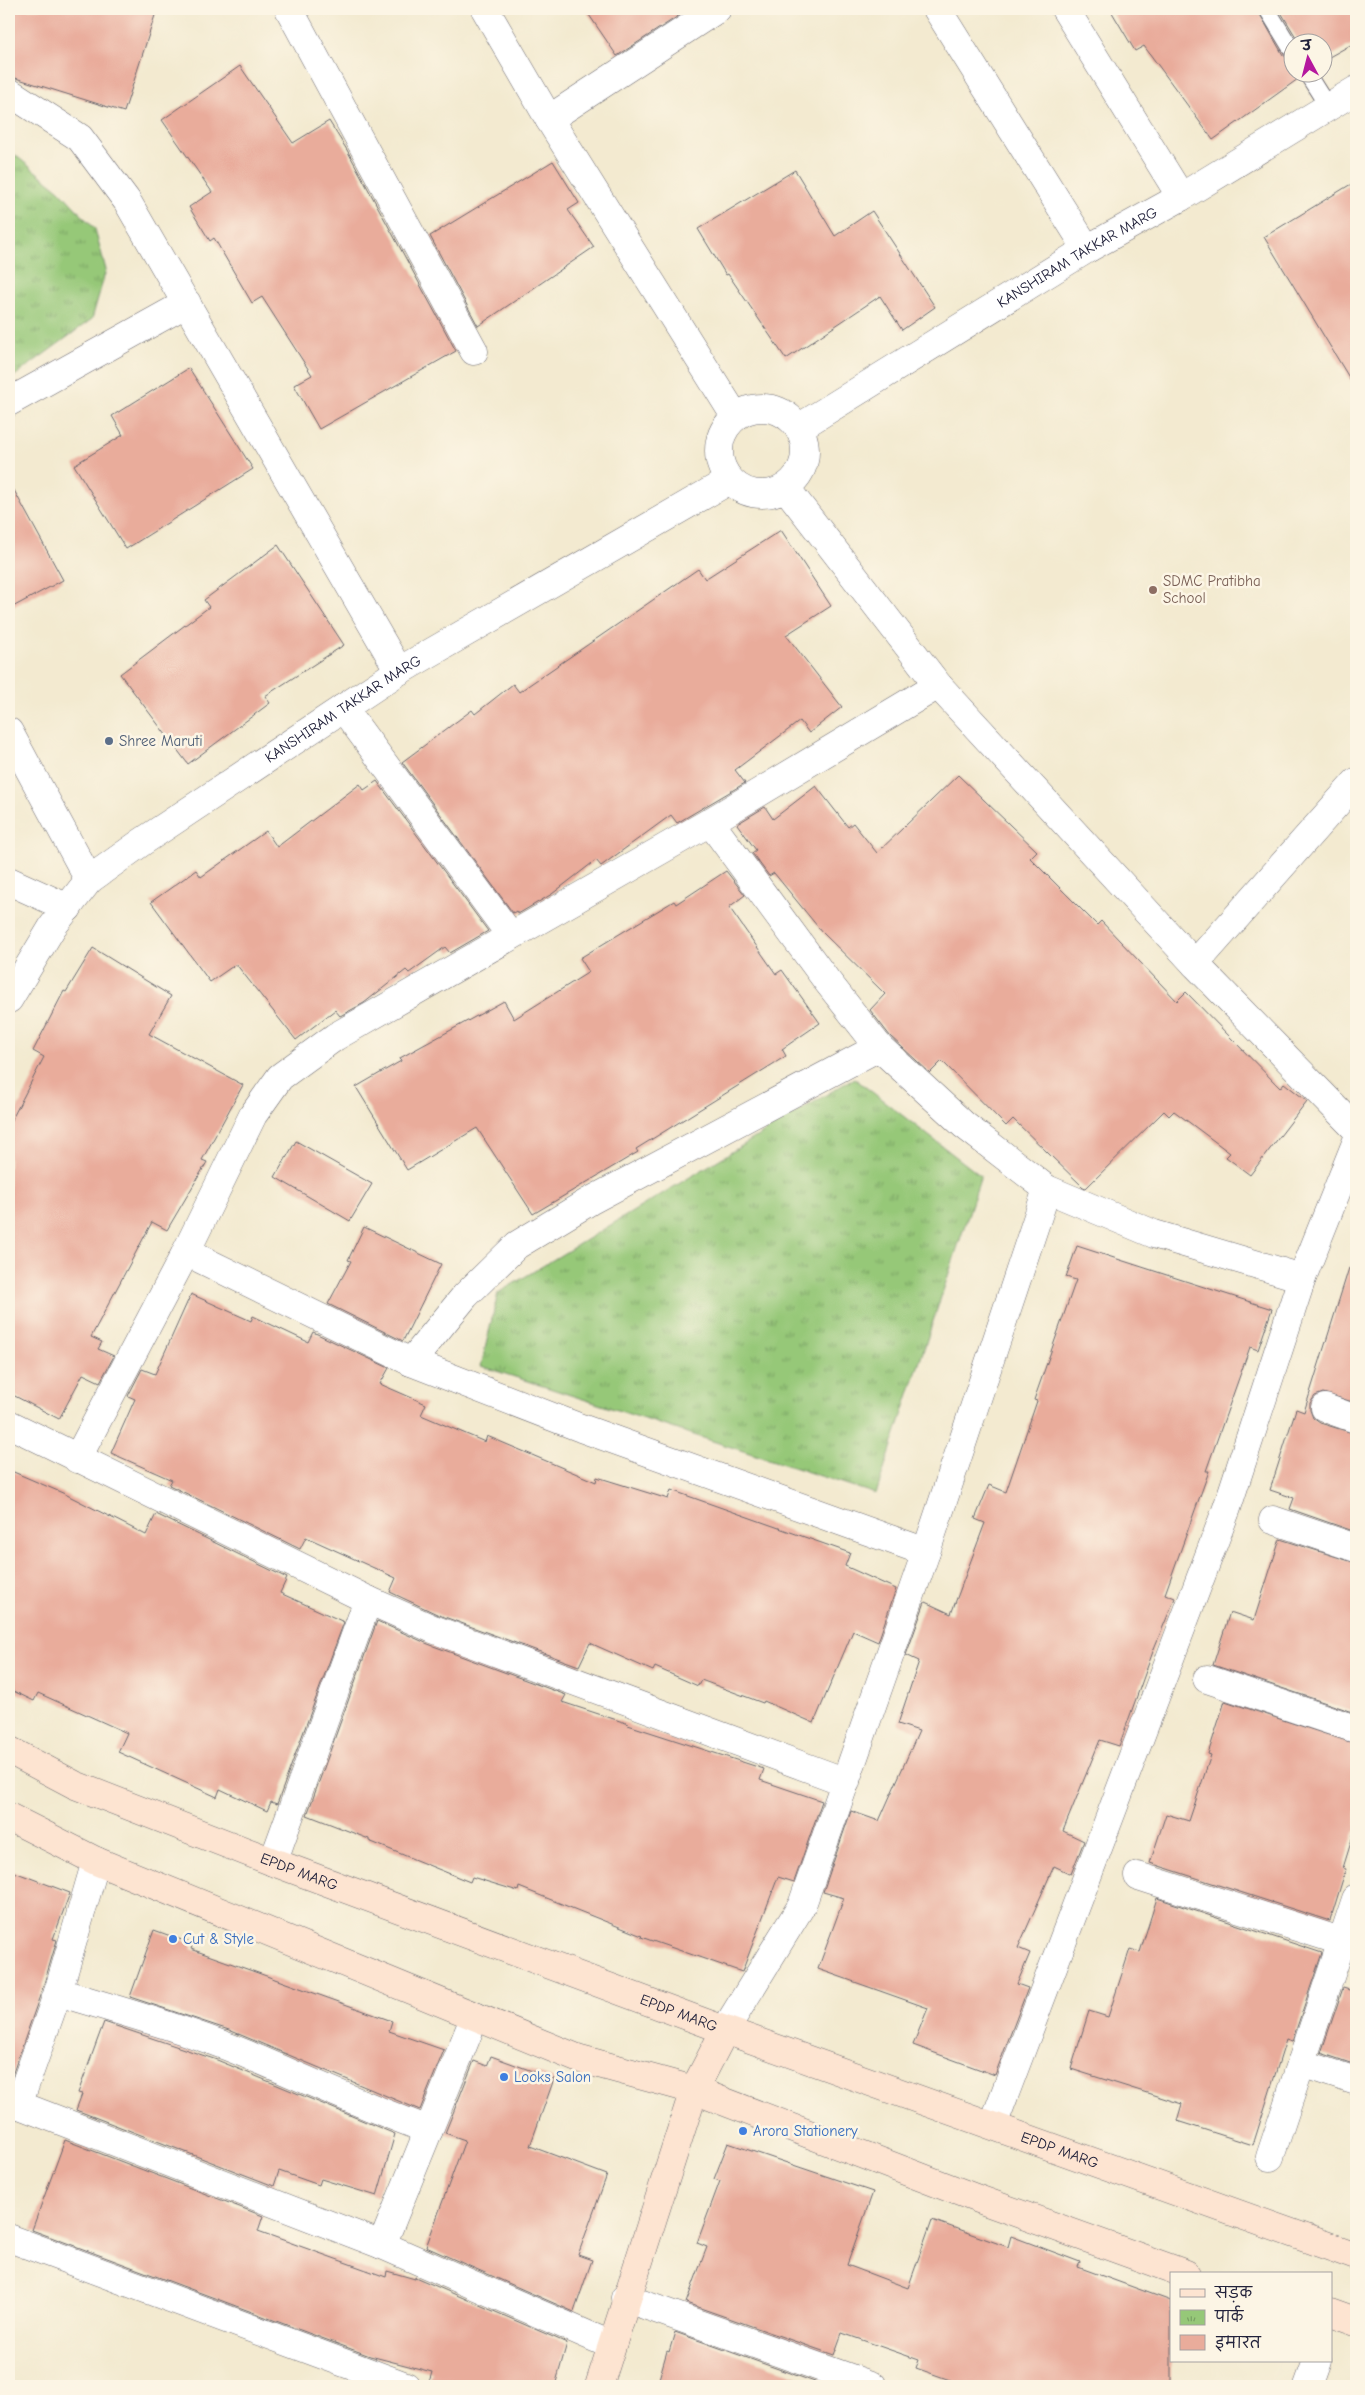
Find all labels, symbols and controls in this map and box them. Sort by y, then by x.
north arrow [1282,32,1332,82]
text: उ [1299,36,1314,55]
street label: KANSHIRAM TAKKAR MARG [994,203,1161,312]
place label: SDMC Pratibha School [1163,572,1261,607]
marker: SDMC Pratibha School [1147,584,1159,596]
street label: KANSHIRAM TAKKAR MARG [262,651,424,767]
place label: Shree Maruti [119,732,203,750]
marker: Shree Maruti [103,735,115,747]
street label: EPDP MARG [258,1849,341,1894]
place label: Cut & Style [183,1930,254,1948]
marker: Cut & Style [167,1933,179,1945]
street label: EPDP MARG [637,1990,720,2035]
place label: Looks Salon [514,2068,591,2086]
marker: Looks Salon [498,2071,510,2083]
place label: Arora Stationery [753,2122,858,2140]
marker: Arora Stationery [737,2125,749,2137]
street label: EPDP MARG [1019,2128,1101,2172]
legend [1170,2272,1332,2362]
text: सड़क [1214,2284,1253,2303]
text: पार्क [1214,2305,1245,2326]
text: इमारत [1215,2334,1262,2352]

